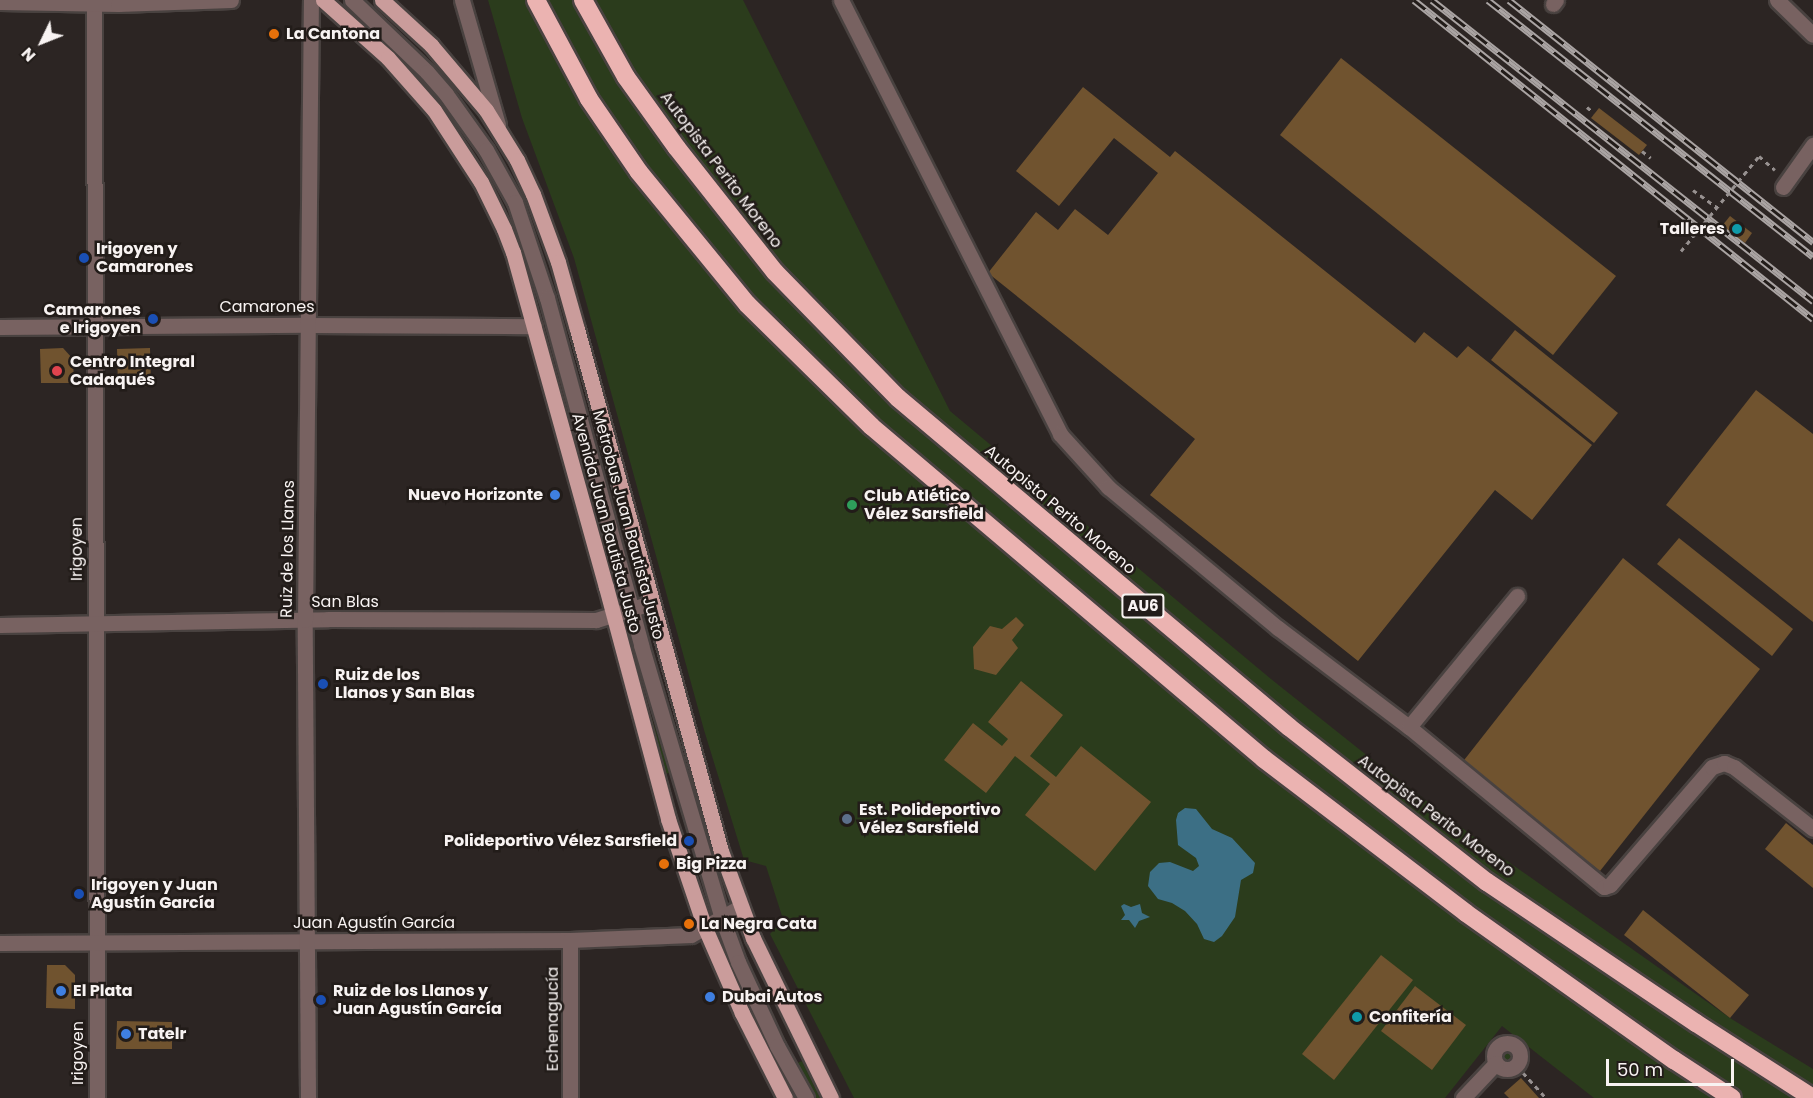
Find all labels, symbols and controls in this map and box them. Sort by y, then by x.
north arrow [12,12,72,72]
place label: La Cantona [286,24,380,44]
marker: La Cantona [267,27,281,41]
text: N [16,42,41,67]
street label: Autopista Perito Moreno [656,88,786,252]
place label: Talleres [1660,219,1725,239]
marker: Talleres [1730,222,1744,236]
place label: Irigoyen y Camarones [96,239,193,277]
marker: Irigoyen y Camarones [77,251,91,265]
street label: Camarones [219,297,315,317]
place label: Camarones e Irigoyen [44,300,141,338]
marker: Camarones e Irigoyen [146,312,160,326]
place label: Centro Integral Cadaqués [70,352,195,390]
marker: Centro Integral Cadaqués [48,362,66,380]
street label: Metrobus Juan Bautista Justo [588,408,668,642]
street label: Avenida Juan Bautista Justo [567,411,645,635]
street label: Autopista Perito Moreno [981,441,1139,579]
street label: Ruiz de los Llanos [277,480,299,618]
place label: Nuevo Horizonte [408,485,543,505]
place label: Club Atlético Vélez Sarsfield [864,486,984,524]
marker: Nuevo Horizonte [548,488,562,502]
marker: Club Atlético Vélez Sarsfield [845,498,859,512]
street label: Irigoyen [67,517,87,581]
street label: San Blas [311,592,379,612]
road number: AU6 [1120,594,1166,618]
place label: Ruiz de los Llanos y San Blas [335,665,475,703]
marker: Ruiz de los Llanos y San Blas [316,677,330,691]
street label: Autopista Perito Moreno [1354,751,1518,881]
place label: Est. Polideportivo Vélez Sarsfield [859,800,1001,838]
marker: Est. Polideportivo Vélez Sarsfield [840,812,854,826]
place label: Polideportivo Vélez Sarsfield [444,831,677,851]
marker: Polideportivo Vélez Sarsfield [682,834,696,848]
place label: Big Pizza [676,854,747,874]
marker: Big Pizza [657,857,671,871]
place label: Irigoyen y Juan Agustín García [91,875,218,913]
marker: Irigoyen y Juan Agustín García [72,887,86,901]
street label: Juan Agustín García [293,913,455,933]
place label: La Negra Cata [701,914,817,934]
marker: La Negra Cata [682,917,696,931]
street label: Echenagucía [543,967,563,1071]
place label: El Plata [73,981,133,1001]
place label: Ruiz de los Llanos y Juan Agustín García [333,981,502,1019]
marker: El Plata [54,984,68,998]
place label: Dubai Autos [722,987,822,1007]
marker: Dubai Autos [703,990,717,1004]
marker: Ruiz de los Llanos y Juan Agustín García [314,993,328,1007]
place label: Confitería [1369,1007,1452,1027]
marker: Confitería [1350,1010,1364,1024]
street label: Irigoyen [68,1021,88,1085]
place label: Tatelr [138,1024,186,1044]
marker: Tatelr [119,1027,133,1041]
scale bar [1609,1047,1736,1085]
text: 50 m [1617,1057,1663,1082]

